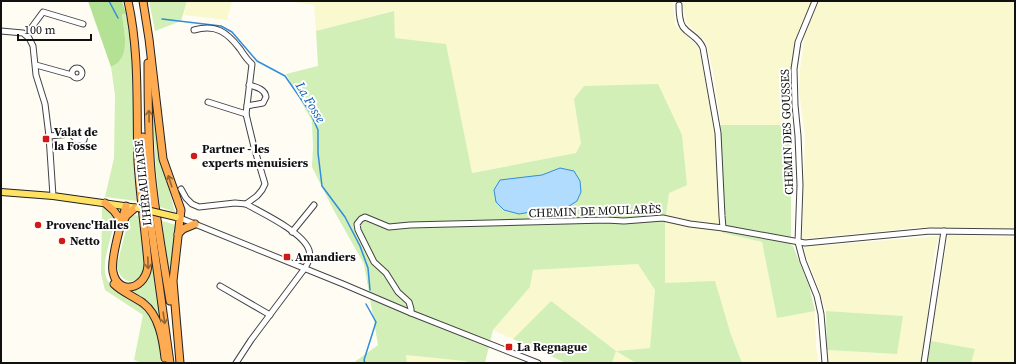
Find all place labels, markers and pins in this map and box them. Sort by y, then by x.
place label: Valat de la Fosse [54,124,98,154]
marker: Valat de la Fosse [41,134,51,144]
place label: Partner - les experts menuisiers [202,141,309,171]
marker: Partner - les experts menuisiers [189,151,199,161]
place label: Provenc'Halles [46,217,129,233]
marker: Provenc'Halles [33,220,43,230]
place label: Netto [70,233,100,249]
marker: Netto [57,236,67,246]
place label: Amandiers [295,249,356,265]
marker: Amandiers [282,252,292,262]
place label: La Regnague [517,339,587,355]
marker: La Regnague [504,342,514,352]

